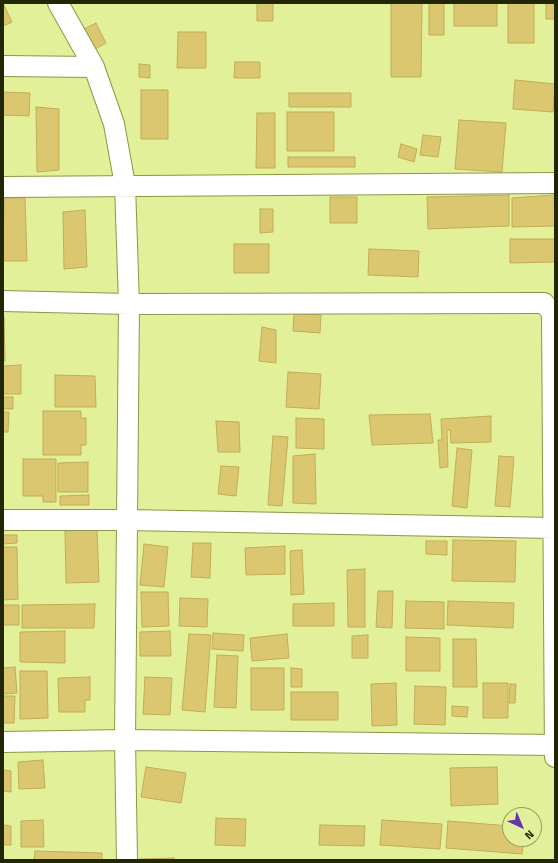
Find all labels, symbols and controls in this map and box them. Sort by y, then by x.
north arrow [502,807,542,847]
text: N [521,827,538,843]

